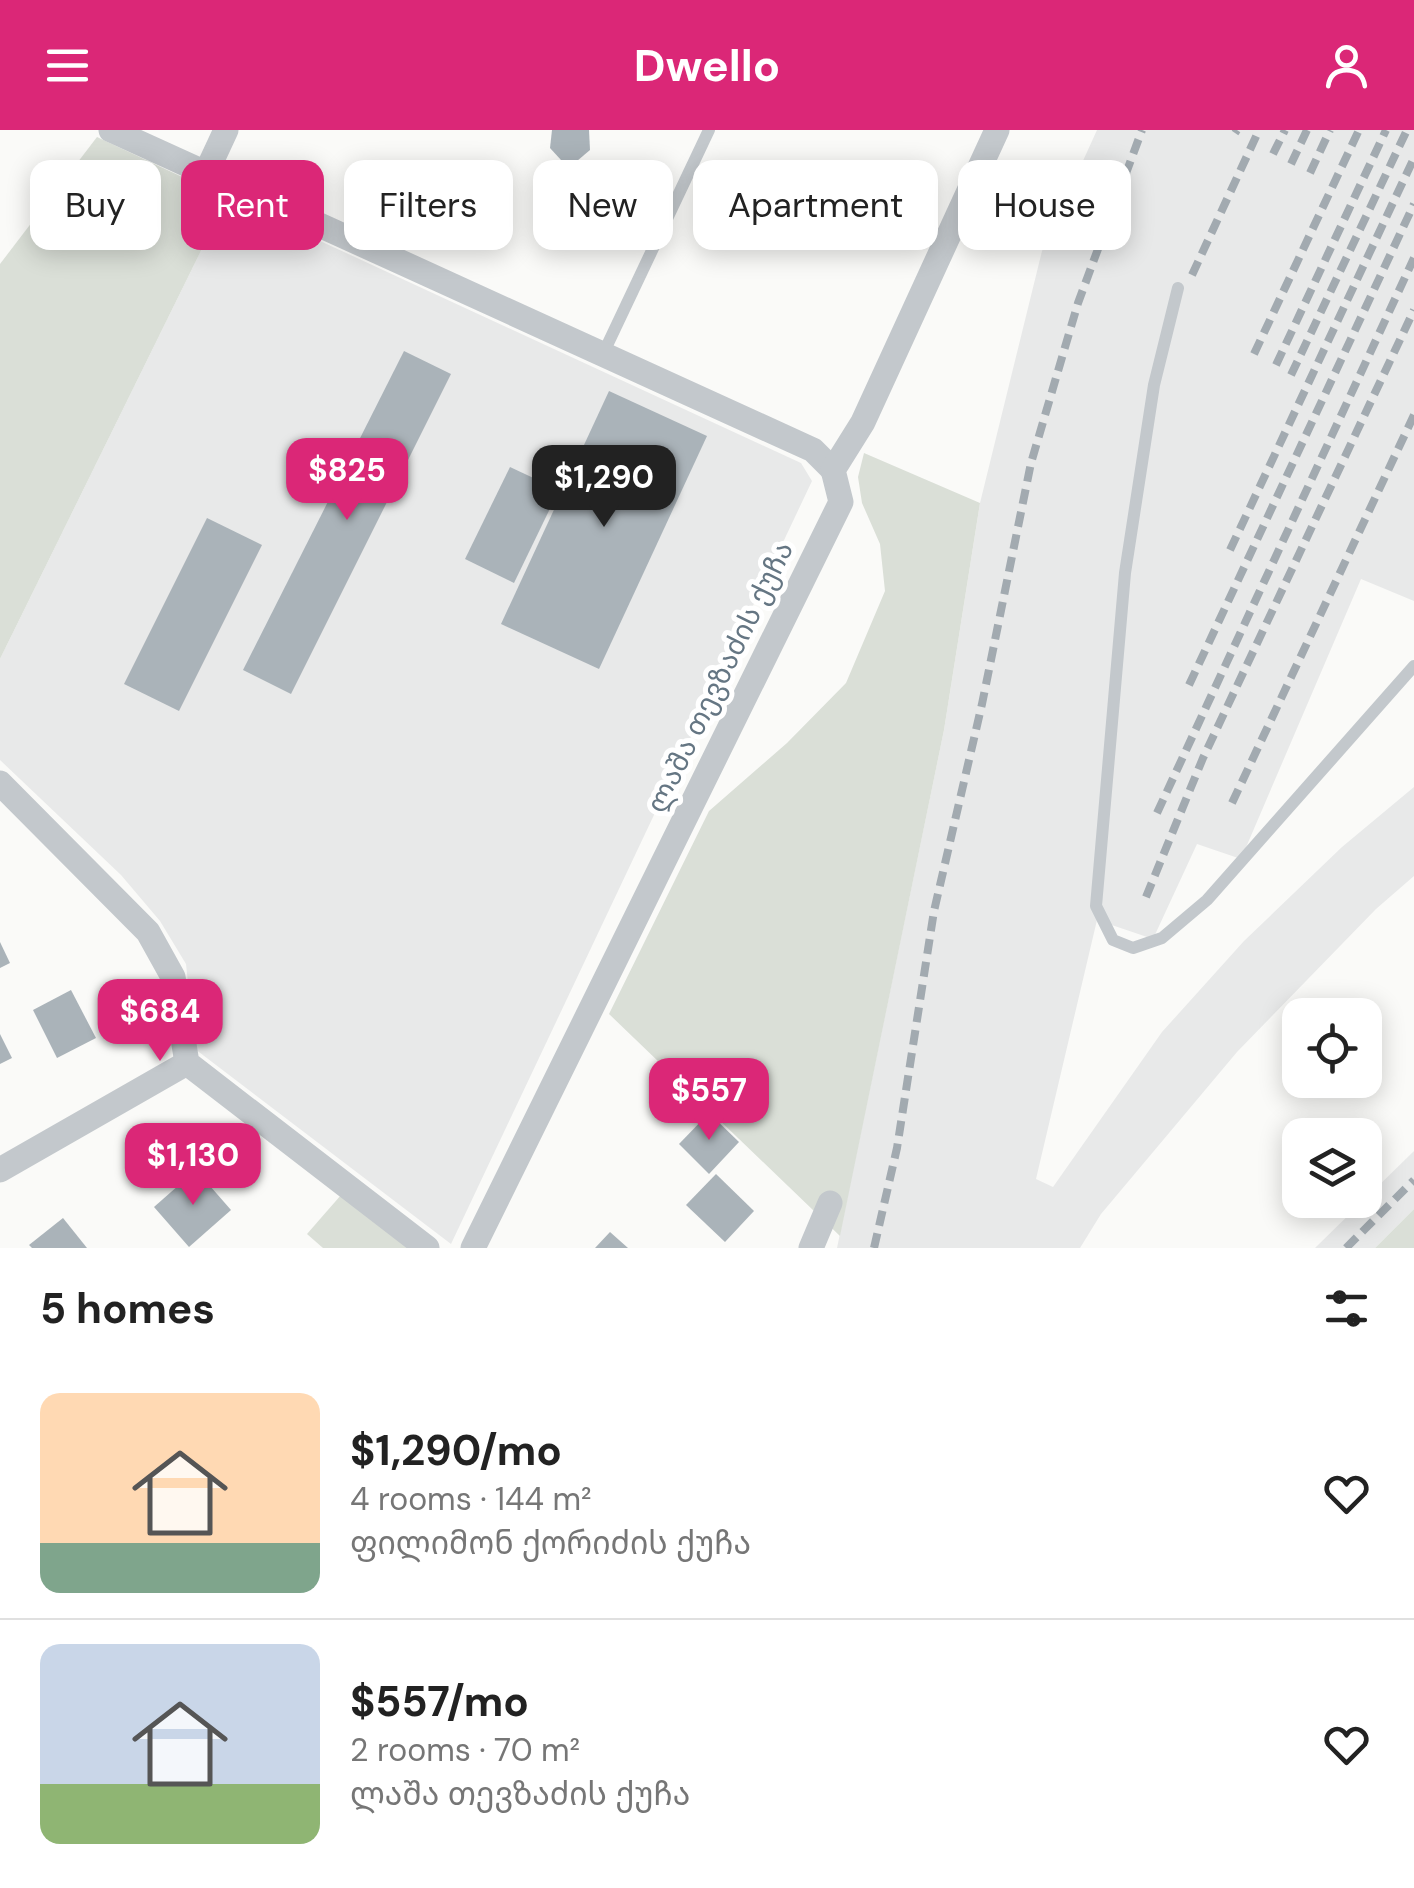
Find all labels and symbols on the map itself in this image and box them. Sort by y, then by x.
pin: $825 [288,438,406,523]
pin: $1,290 [523,445,685,530]
street label: ლაშა თევზაძის ქუჩა [638,535,802,819]
pin: $684 [101,979,219,1064]
pin: $557 [650,1058,768,1143]
pin: $1,130 [112,1123,274,1208]

